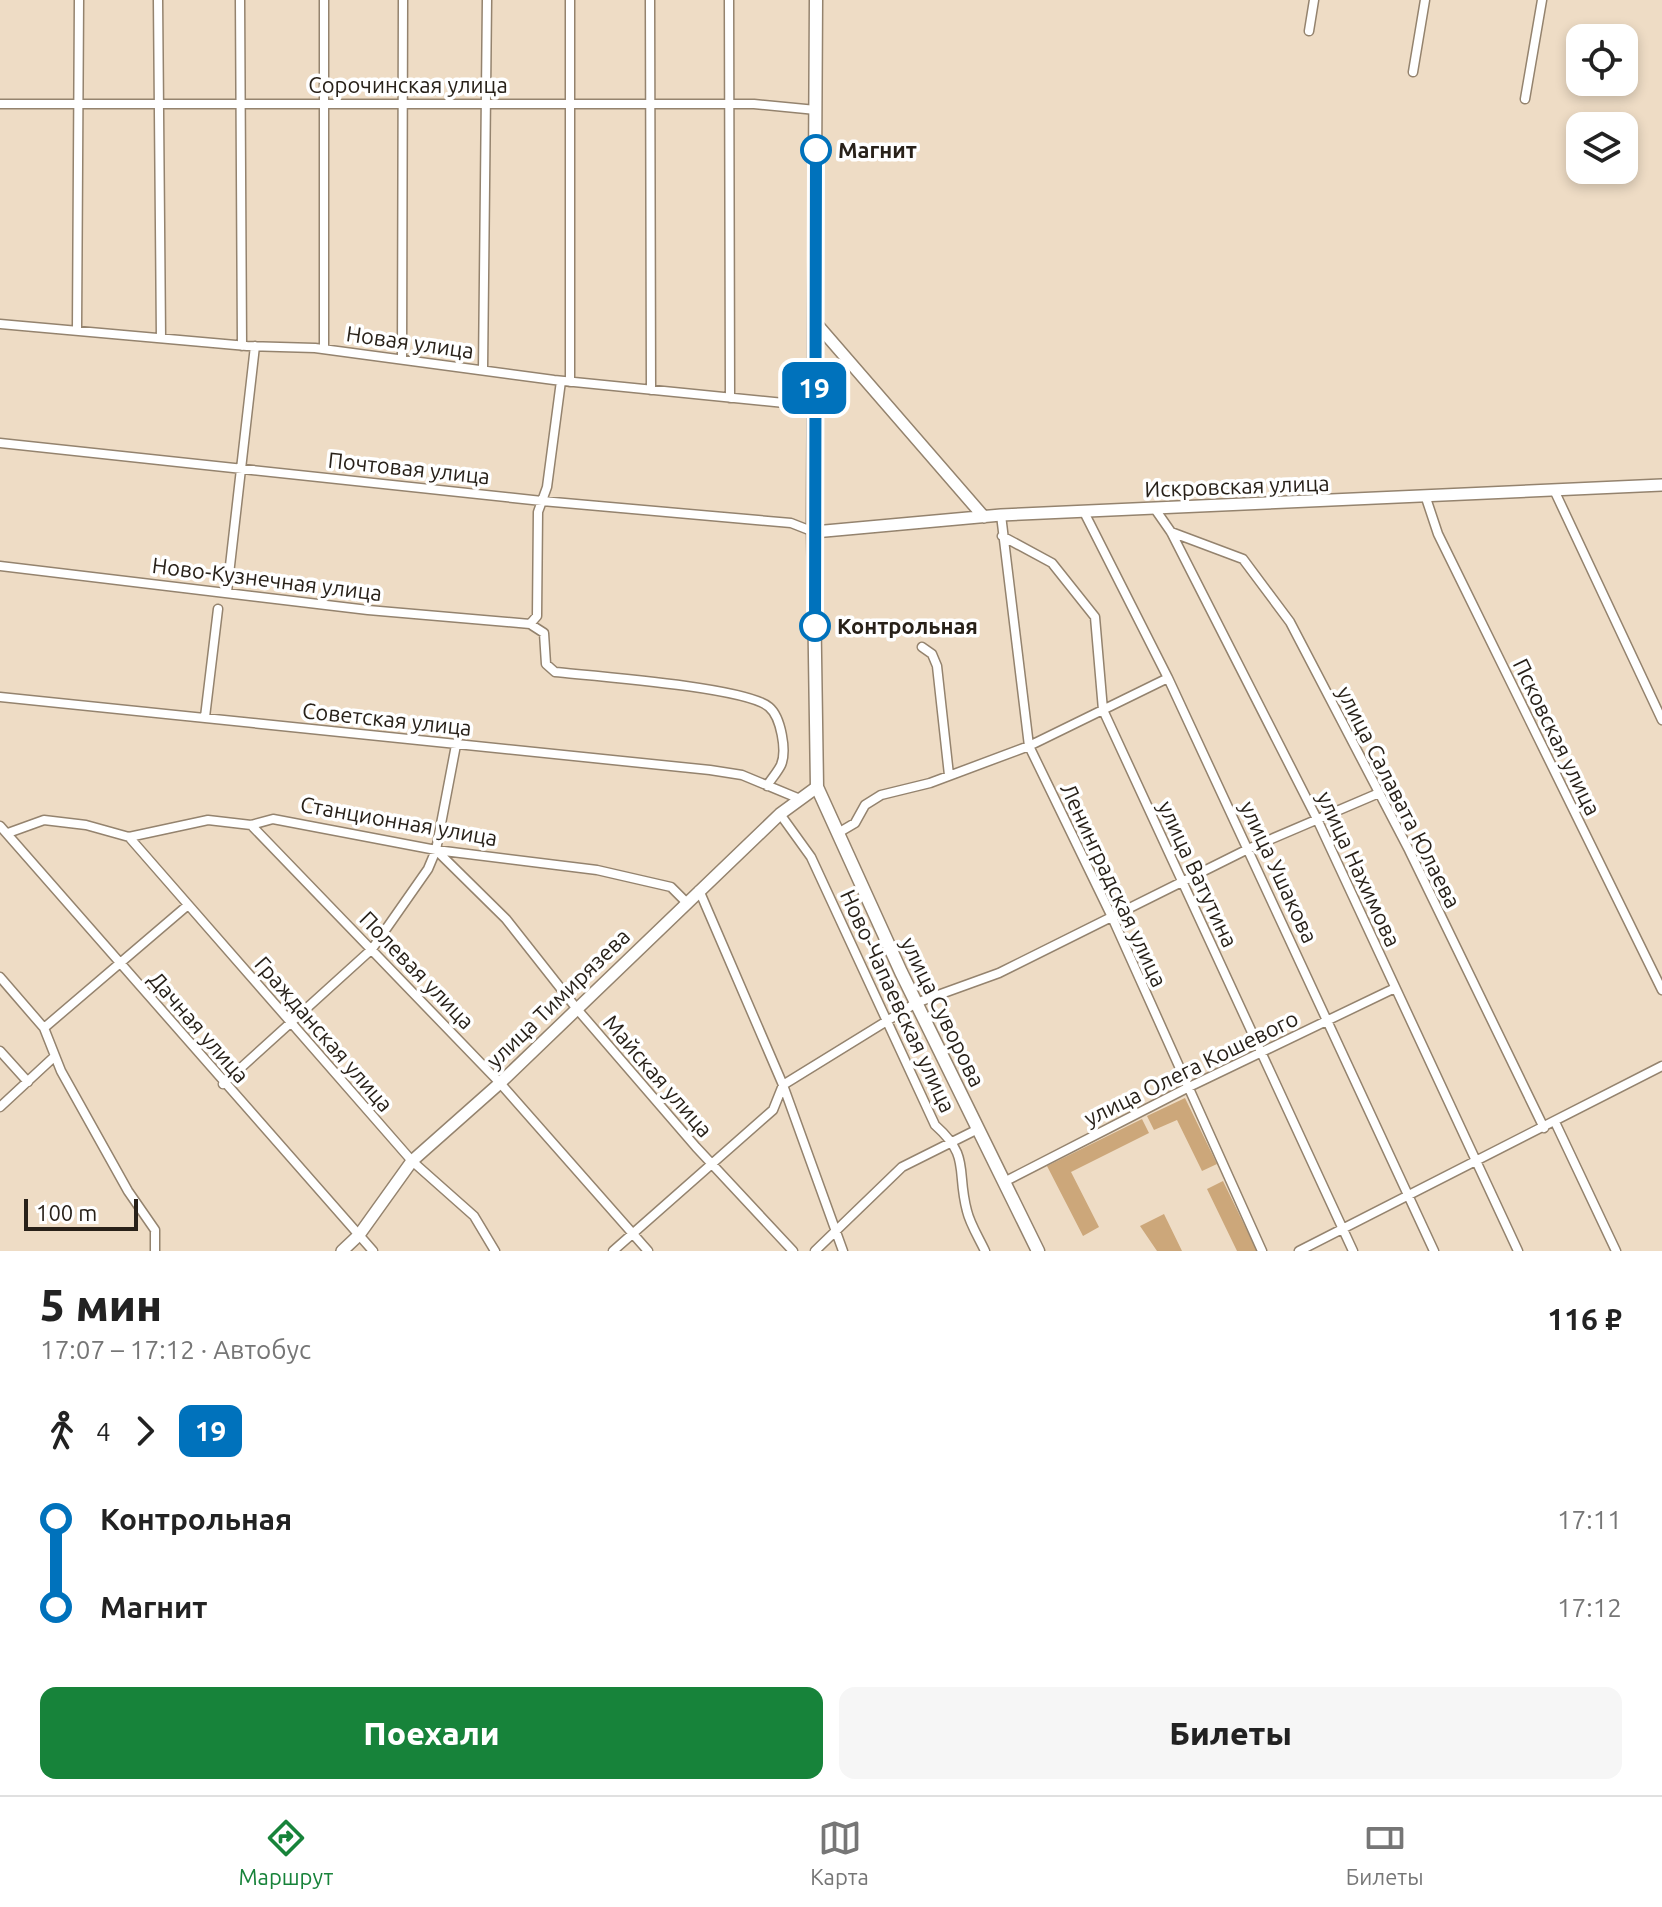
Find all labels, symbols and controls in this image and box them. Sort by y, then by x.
map controls [1566,24,1638,184]
button: locate [1566,24,1638,96]
street label: Сорочинская улица [308,72,508,97]
button: layers [1566,112,1638,184]
marker: Магнит [801,135,831,165]
place label: Магнит [838,137,917,162]
street label: Новая улица [345,320,476,363]
line badge: 19 [778,362,850,414]
text: 19 [798,372,830,403]
street label: Почтовая улица [327,447,491,488]
street label: Искровская улица [1144,470,1330,501]
street label: Ново-Кузнечная улица [151,552,383,605]
marker: Контрольная [800,611,830,641]
place label: Контрольная [837,613,978,638]
street label: Псковская улица [1509,654,1606,819]
street label: улица Салавата Юлаева [1333,682,1466,912]
street label: Советская улица [301,697,473,740]
street label: Ленинградская улица [1056,779,1173,991]
street label: улица Нахимова [1313,787,1406,950]
street label: Станционная улица [299,791,500,850]
street label: улица Ватутина [1154,797,1243,951]
street label: улица Ушакова [1236,797,1323,947]
street label: Ново-Чапаевская улица [836,885,961,1116]
street label: Полевая улица [355,906,480,1034]
street label: улица Тимирязева [481,923,634,1072]
street label: улица Суворова [896,933,991,1091]
street label: Гражданская улица [250,951,398,1116]
street label: Дачная улица [144,966,255,1087]
street label: улица Олега Кошевого [1080,1005,1302,1130]
street label: Майская улица [599,1010,718,1142]
scale bar [24,1195,138,1231]
text: 100 m [36,1200,97,1225]
text: 5 мин [40,1280,162,1329]
text: 116 ₽ [1547,1302,1622,1336]
text: 17:07 – 17:12 · Автобус [40,1335,311,1364]
icon: walk [40,1409,84,1453]
icon: forward [123,1409,167,1453]
text: 19 [195,1415,226,1446]
text: 4 [96,1417,111,1446]
text: Контрольная [100,1502,292,1536]
text: 17:11 [1557,1505,1622,1534]
text: Магнит [100,1590,207,1624]
text: 17:12 [1557,1593,1622,1622]
button: Поехали [40,1687,823,1779]
button: Билеты [839,1687,1622,1779]
tab: Маршрут [238,1816,333,1889]
tab: Карта [810,1816,869,1889]
tab: Билеты [1346,1816,1424,1889]

